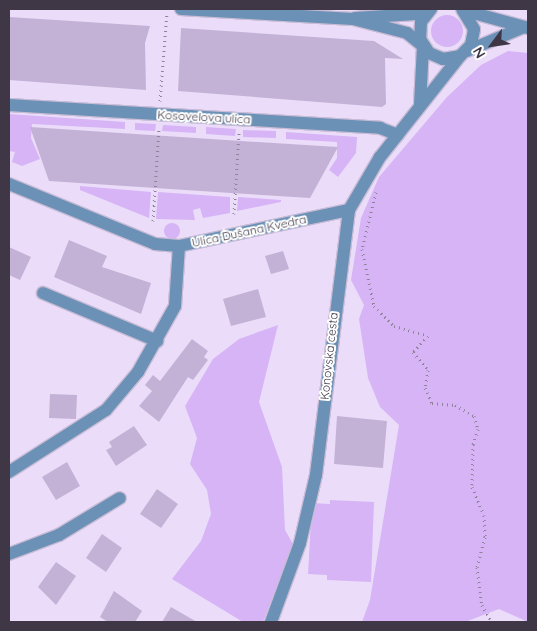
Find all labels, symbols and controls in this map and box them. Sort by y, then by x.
north arrow [467,20,517,70]
text: N [469,44,490,62]
street label: Kosovelova ulica [157,107,251,127]
street label: Ulica Dušana Kvedra [190,212,308,250]
street label: Konovska cesta [317,311,341,401]

